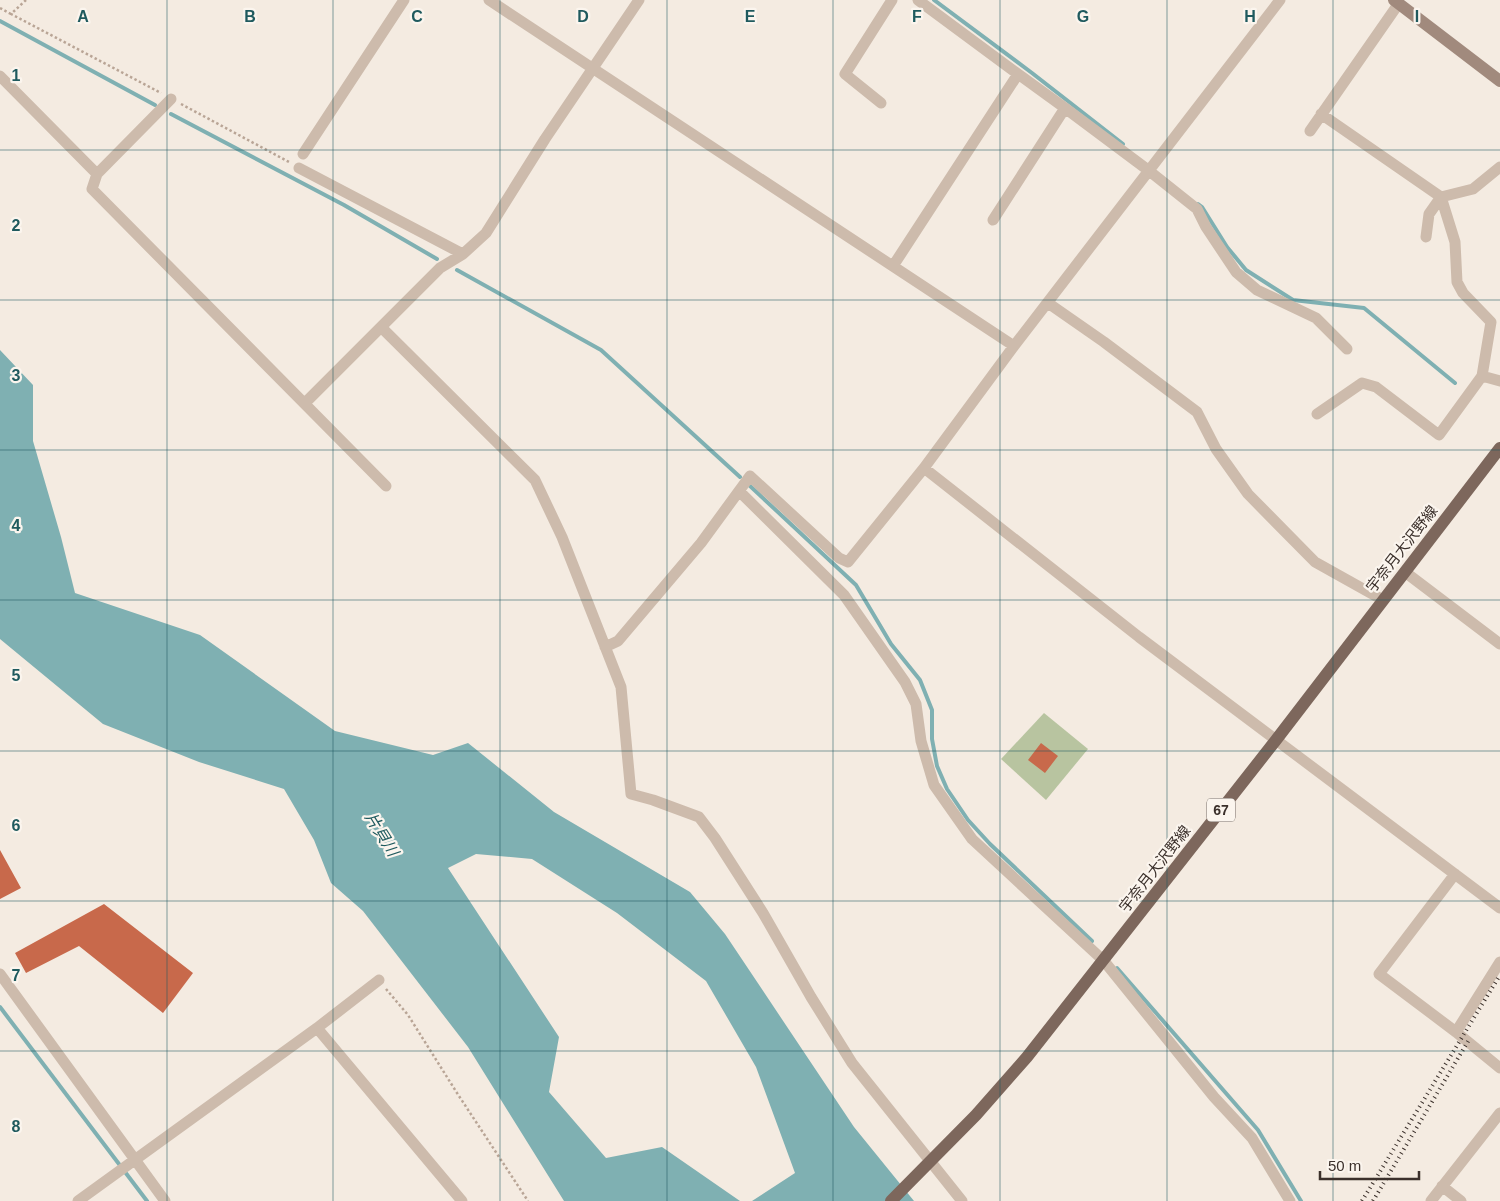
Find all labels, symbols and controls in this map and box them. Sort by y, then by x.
text: A [77,8,89,25]
text: B [244,8,256,25]
text: C [411,8,423,25]
text: D [577,8,589,25]
text: E [745,8,756,25]
text: F [912,8,922,25]
text: G [1077,8,1089,25]
text: H [1244,8,1256,25]
text: I [1415,8,1419,25]
text: 1 [12,67,21,84]
text: 2 [12,217,21,234]
text: 3 [12,367,21,384]
street label: 宇奈月大沢野線 [1363,502,1441,595]
text: 4 [12,517,21,534]
text: 5 [12,667,21,684]
road number: 67 [1207,798,1235,822]
water label: 片貝川 [362,809,403,861]
text: 6 [12,817,21,834]
street label: 宇奈月大沢野線 [1116,822,1194,915]
text: 7 [12,967,21,984]
text: 8 [12,1118,21,1135]
scale bar [1320,1148,1419,1180]
text: 50 m [1328,1157,1361,1174]

